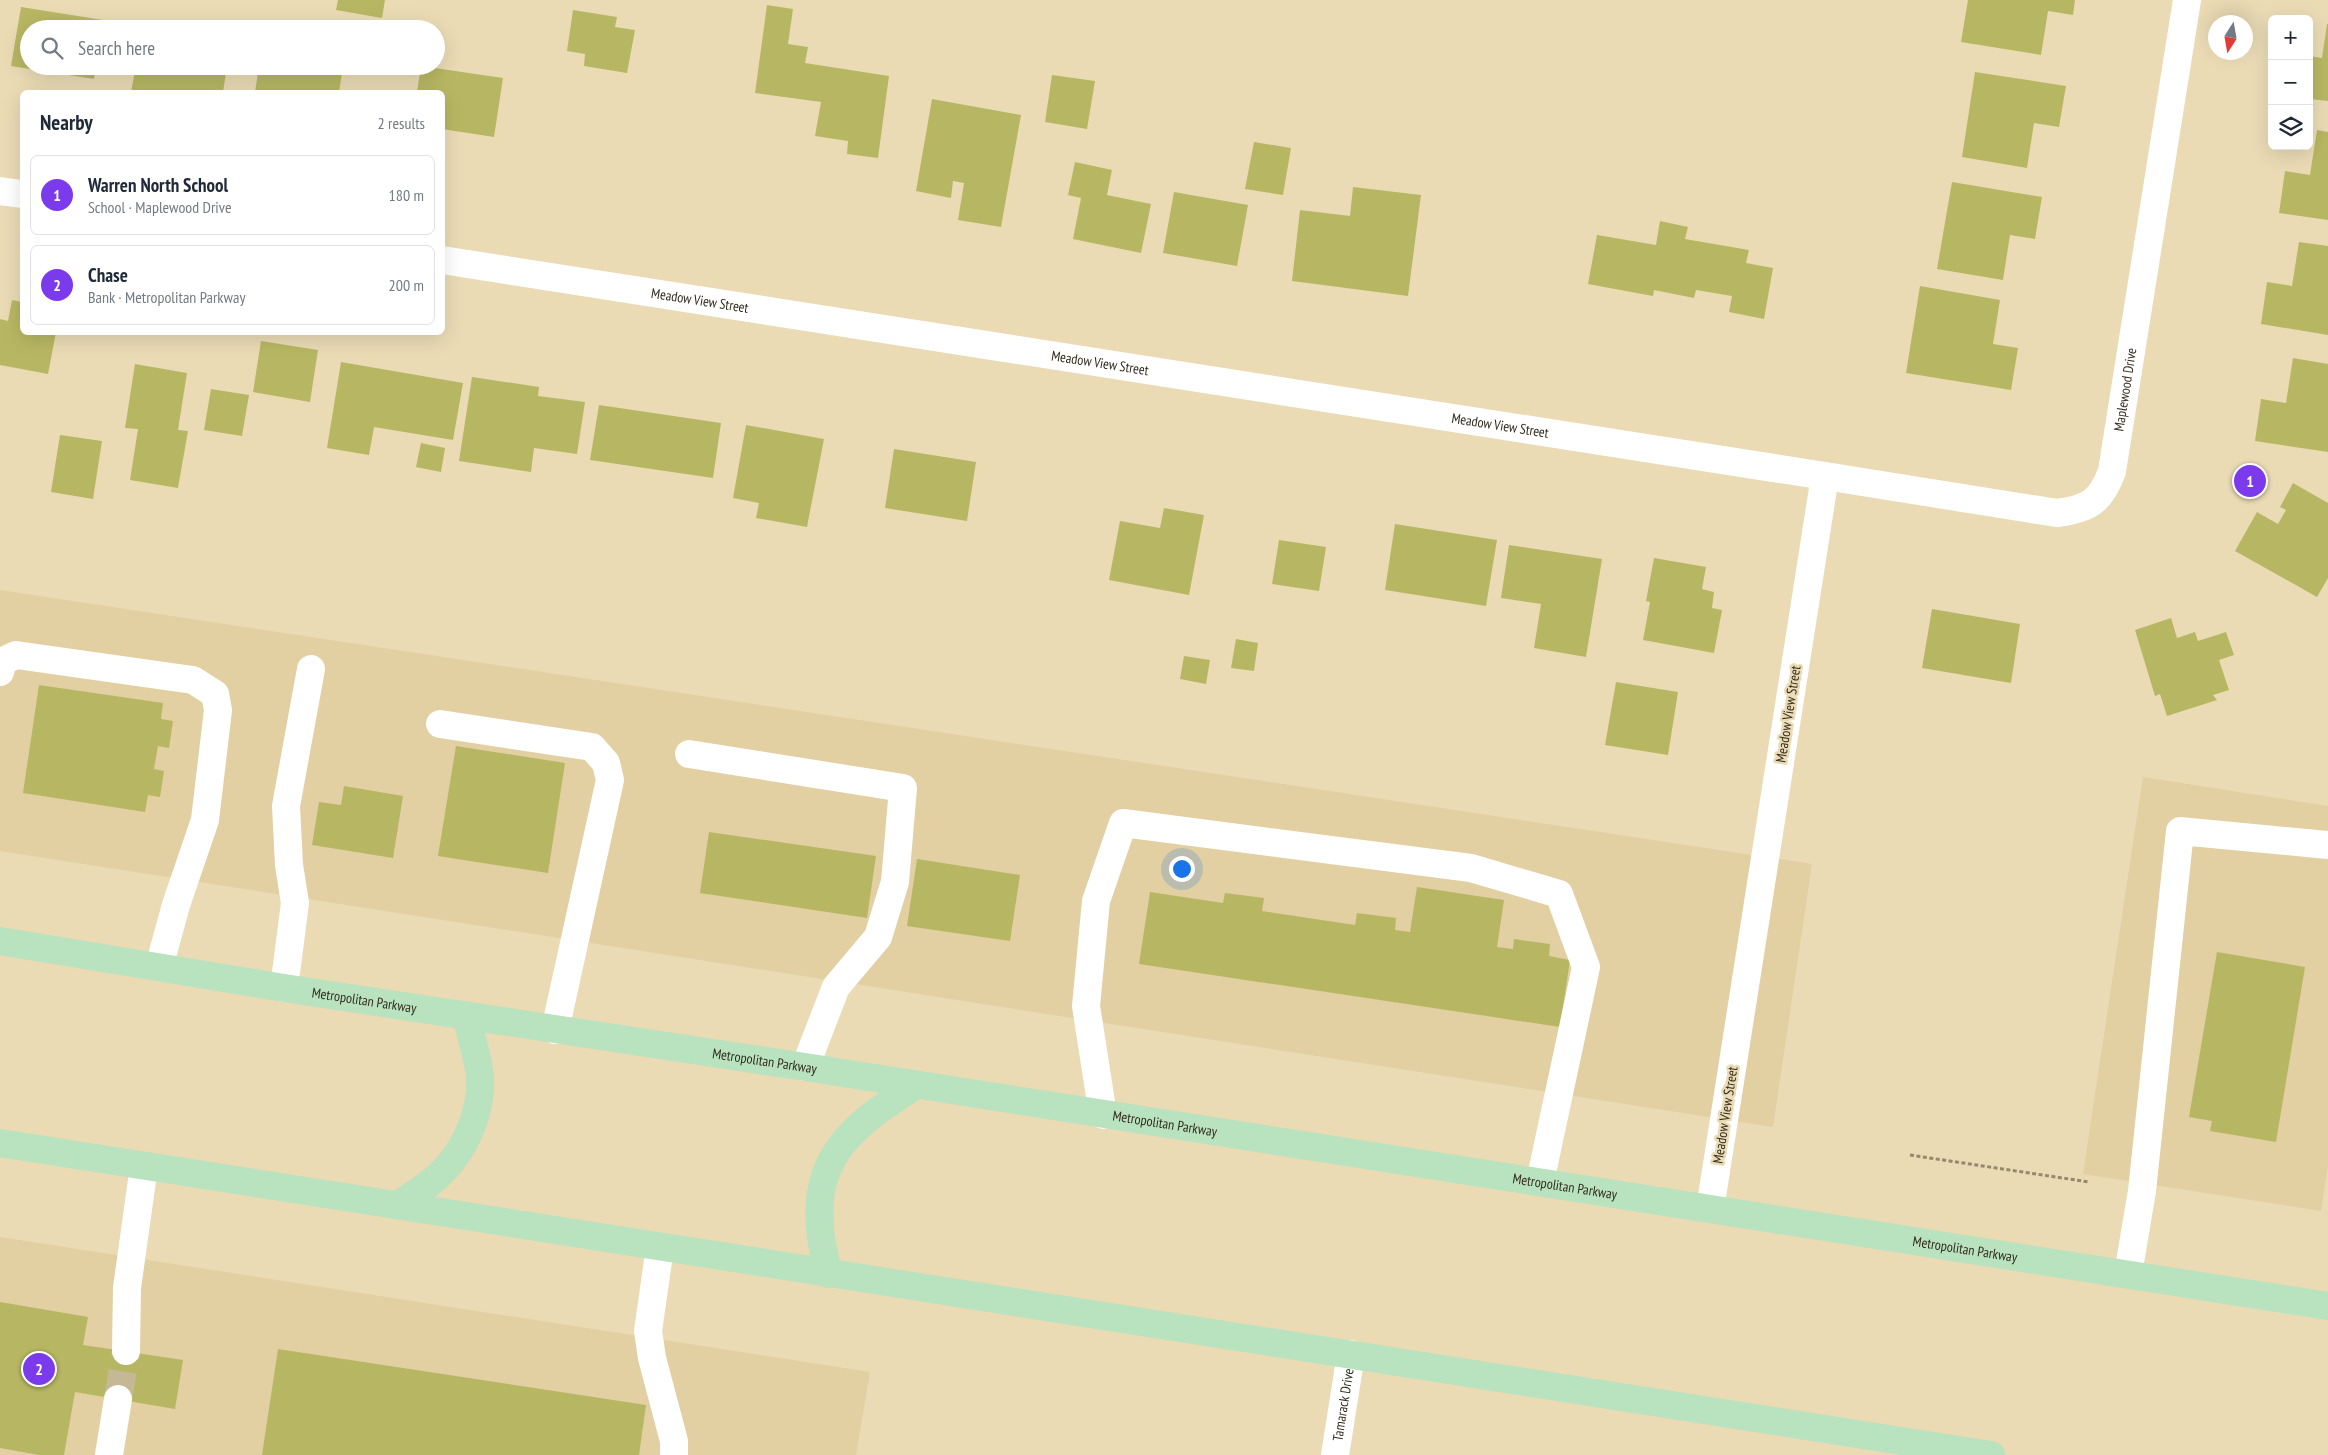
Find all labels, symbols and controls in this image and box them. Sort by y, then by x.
north arrow [2208,15,2253,60]
map controls [2268,15,2313,150]
button: + [2268,15,2313,60]
search box [20,20,445,75]
icon: search [38,34,66,62]
text: Search here [78,36,155,60]
button: − [2268,60,2313,105]
button: layers [2268,105,2313,150]
text: Nearby [40,109,93,136]
text: 2 results [378,113,425,133]
text: Warren North School [88,173,228,197]
text: 1 [53,185,61,205]
text: 180 m [389,185,424,205]
text: School · Maplewood Drive [88,197,232,217]
text: Chase [88,263,128,287]
text: 2 [53,275,61,295]
text: 200 m [389,275,424,295]
street label: Meadow View Street [650,284,750,317]
text: Bank · Metropolitan Parkway [88,287,245,307]
street label: Meadow View Street [1050,346,1150,379]
street label: Maplewood Drive [2109,346,2141,433]
street label: Meadow View Street [1450,409,1550,442]
pin: 1 [2234,462,2266,500]
street label: Meadow View Street [1771,664,1805,764]
your location [1169,856,1195,882]
street label: Metropolitan Parkway [311,983,418,1017]
street label: Metropolitan Parkway [711,1044,819,1078]
street label: Meadow View Street [1708,1065,1742,1165]
street label: Metropolitan Parkway [1111,1106,1219,1141]
street label: Metropolitan Parkway [1511,1169,1619,1203]
street label: Metropolitan Parkway [1911,1232,2019,1266]
pin: 2 [23,1350,55,1388]
street label: Tamarack Drive [1328,1367,1358,1442]

